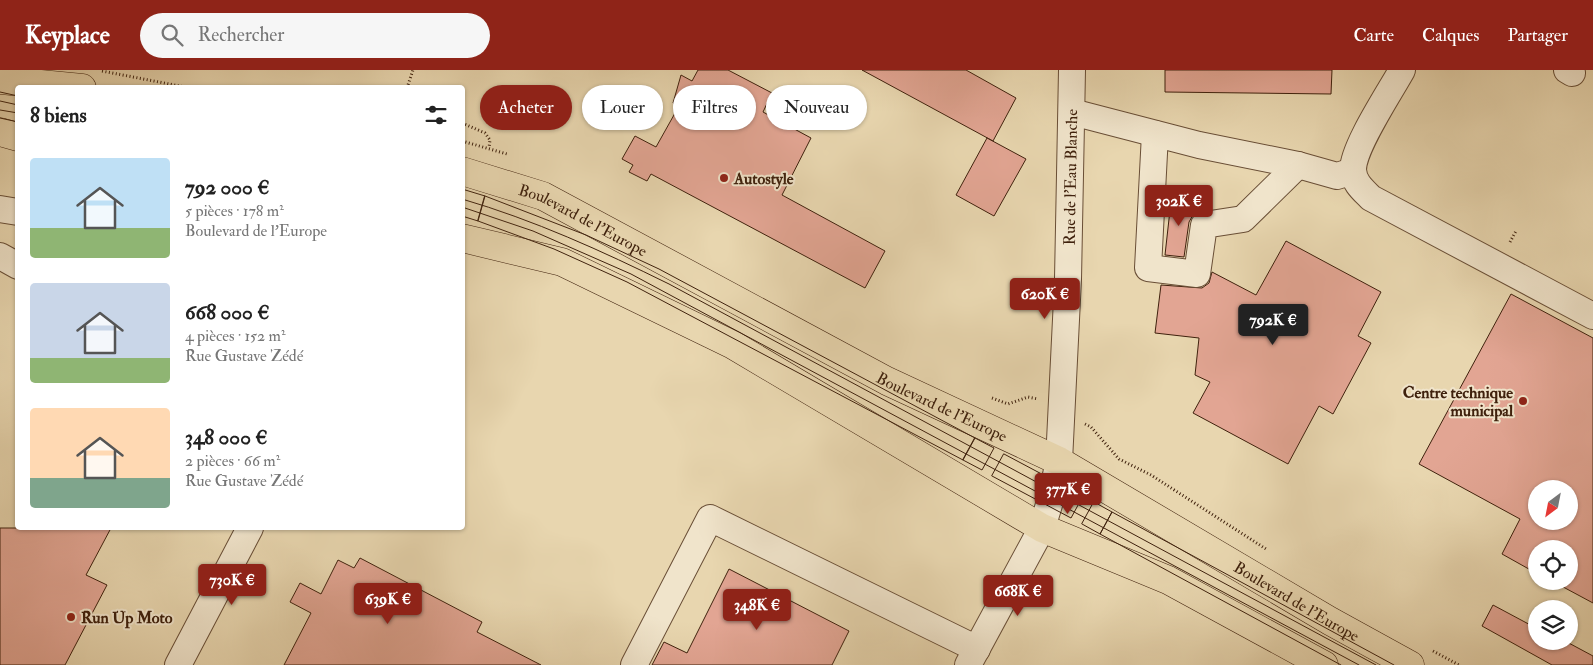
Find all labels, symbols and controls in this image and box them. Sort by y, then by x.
search box [140,13,490,58]
text: Keyplace [25,20,110,51]
icon: search [158,21,186,49]
text: Rechercher [198,23,284,47]
text: Carte [1353,24,1394,47]
text: Calques [1422,24,1479,47]
text: Partager [1507,24,1568,47]
chip: Acheter [480,85,572,130]
chip: Louer [582,85,663,130]
chip: Filtres [673,85,756,130]
chip: Nouveau [766,85,867,130]
icon: filters [422,101,450,129]
text: 8 biens [30,102,87,129]
street label: Rue de l'Eau Blanche [1060,108,1082,246]
place label: Autostyle [733,169,794,190]
marker: Autostyle [718,172,730,184]
text: 792 000 € [185,174,269,201]
icon: home [70,178,130,238]
street label: Boulevard de l'Europe [516,180,651,261]
pin: 302K € [1138,184,1220,227]
text: 302K € [1156,191,1202,211]
text: 5 pièces · 178 m² [185,201,284,221]
text: Boulevard de l'Europe [185,221,327,241]
pin: 620K € [1004,278,1086,320]
text: 620K € [1021,284,1069,304]
text: 668 000 € [185,299,269,326]
icon: home [70,303,130,363]
pin: 792K € [1232,304,1314,346]
text: 792K € [1249,310,1297,330]
text: 4 pièces · 152 m² [185,326,285,346]
text: Rue Gustave Zédé [185,346,303,366]
street label: Boulevard de l'Europe [873,368,1010,447]
place label: Centre technique municipal [1403,383,1514,422]
marker: Centre technique municipal [1517,395,1529,407]
text: 348 000 € [185,424,268,451]
icon: home [70,428,130,488]
text: 2 pièces · 66 m² [185,451,280,471]
text: Rue Gustave Zédé [185,471,303,491]
pin: 377K € [1027,472,1109,515]
text: 377K € [1046,479,1090,499]
north arrow [1528,480,1578,530]
map controls [1528,480,1578,650]
button: locate [1528,540,1578,590]
street label: Boulevard de l'Europe [1230,557,1363,646]
pin: 730K € [191,564,273,606]
text: 730K € [209,570,255,590]
pin: 668K € [977,574,1059,617]
text: 668K € [994,581,1042,601]
pin: 639K € [347,582,429,625]
pin: 348K € [716,588,798,631]
text: 639K € [365,589,411,609]
text: 348K € [734,595,780,615]
button: layers [1528,600,1578,650]
place label: Run Up Moto [81,608,173,629]
marker: Run Up Moto [65,611,77,623]

